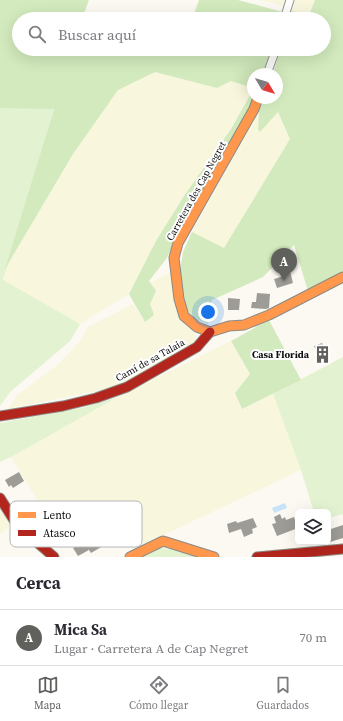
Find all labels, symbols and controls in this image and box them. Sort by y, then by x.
search box [12,12,331,56]
icon: search [26,23,48,45]
text: Buscar aquí [58,24,136,45]
north arrow [247,68,283,104]
street label: Carretera des Cap Negret [163,138,229,243]
pin: A [271,248,297,281]
your location [198,302,218,322]
street label: Camí de sa Talaia [113,335,188,384]
building icon: Casa Florida [312,344,332,364]
place label: Casa Florida [252,348,310,361]
legend [10,501,142,547]
text: Lento [43,508,71,523]
map controls [295,509,331,545]
button: layers [295,509,331,545]
text: Atasco [43,526,75,541]
text: Cerca [16,571,61,595]
text: Mica Sa [54,619,107,640]
text: A [25,629,33,646]
text: 70 m [299,629,327,646]
text: Lugar · Carretera A de Cap Negret [54,640,248,657]
tab: Mapa [34,674,61,713]
tab: Cómo llegar [129,674,188,713]
tab: Guardados [256,674,309,713]

